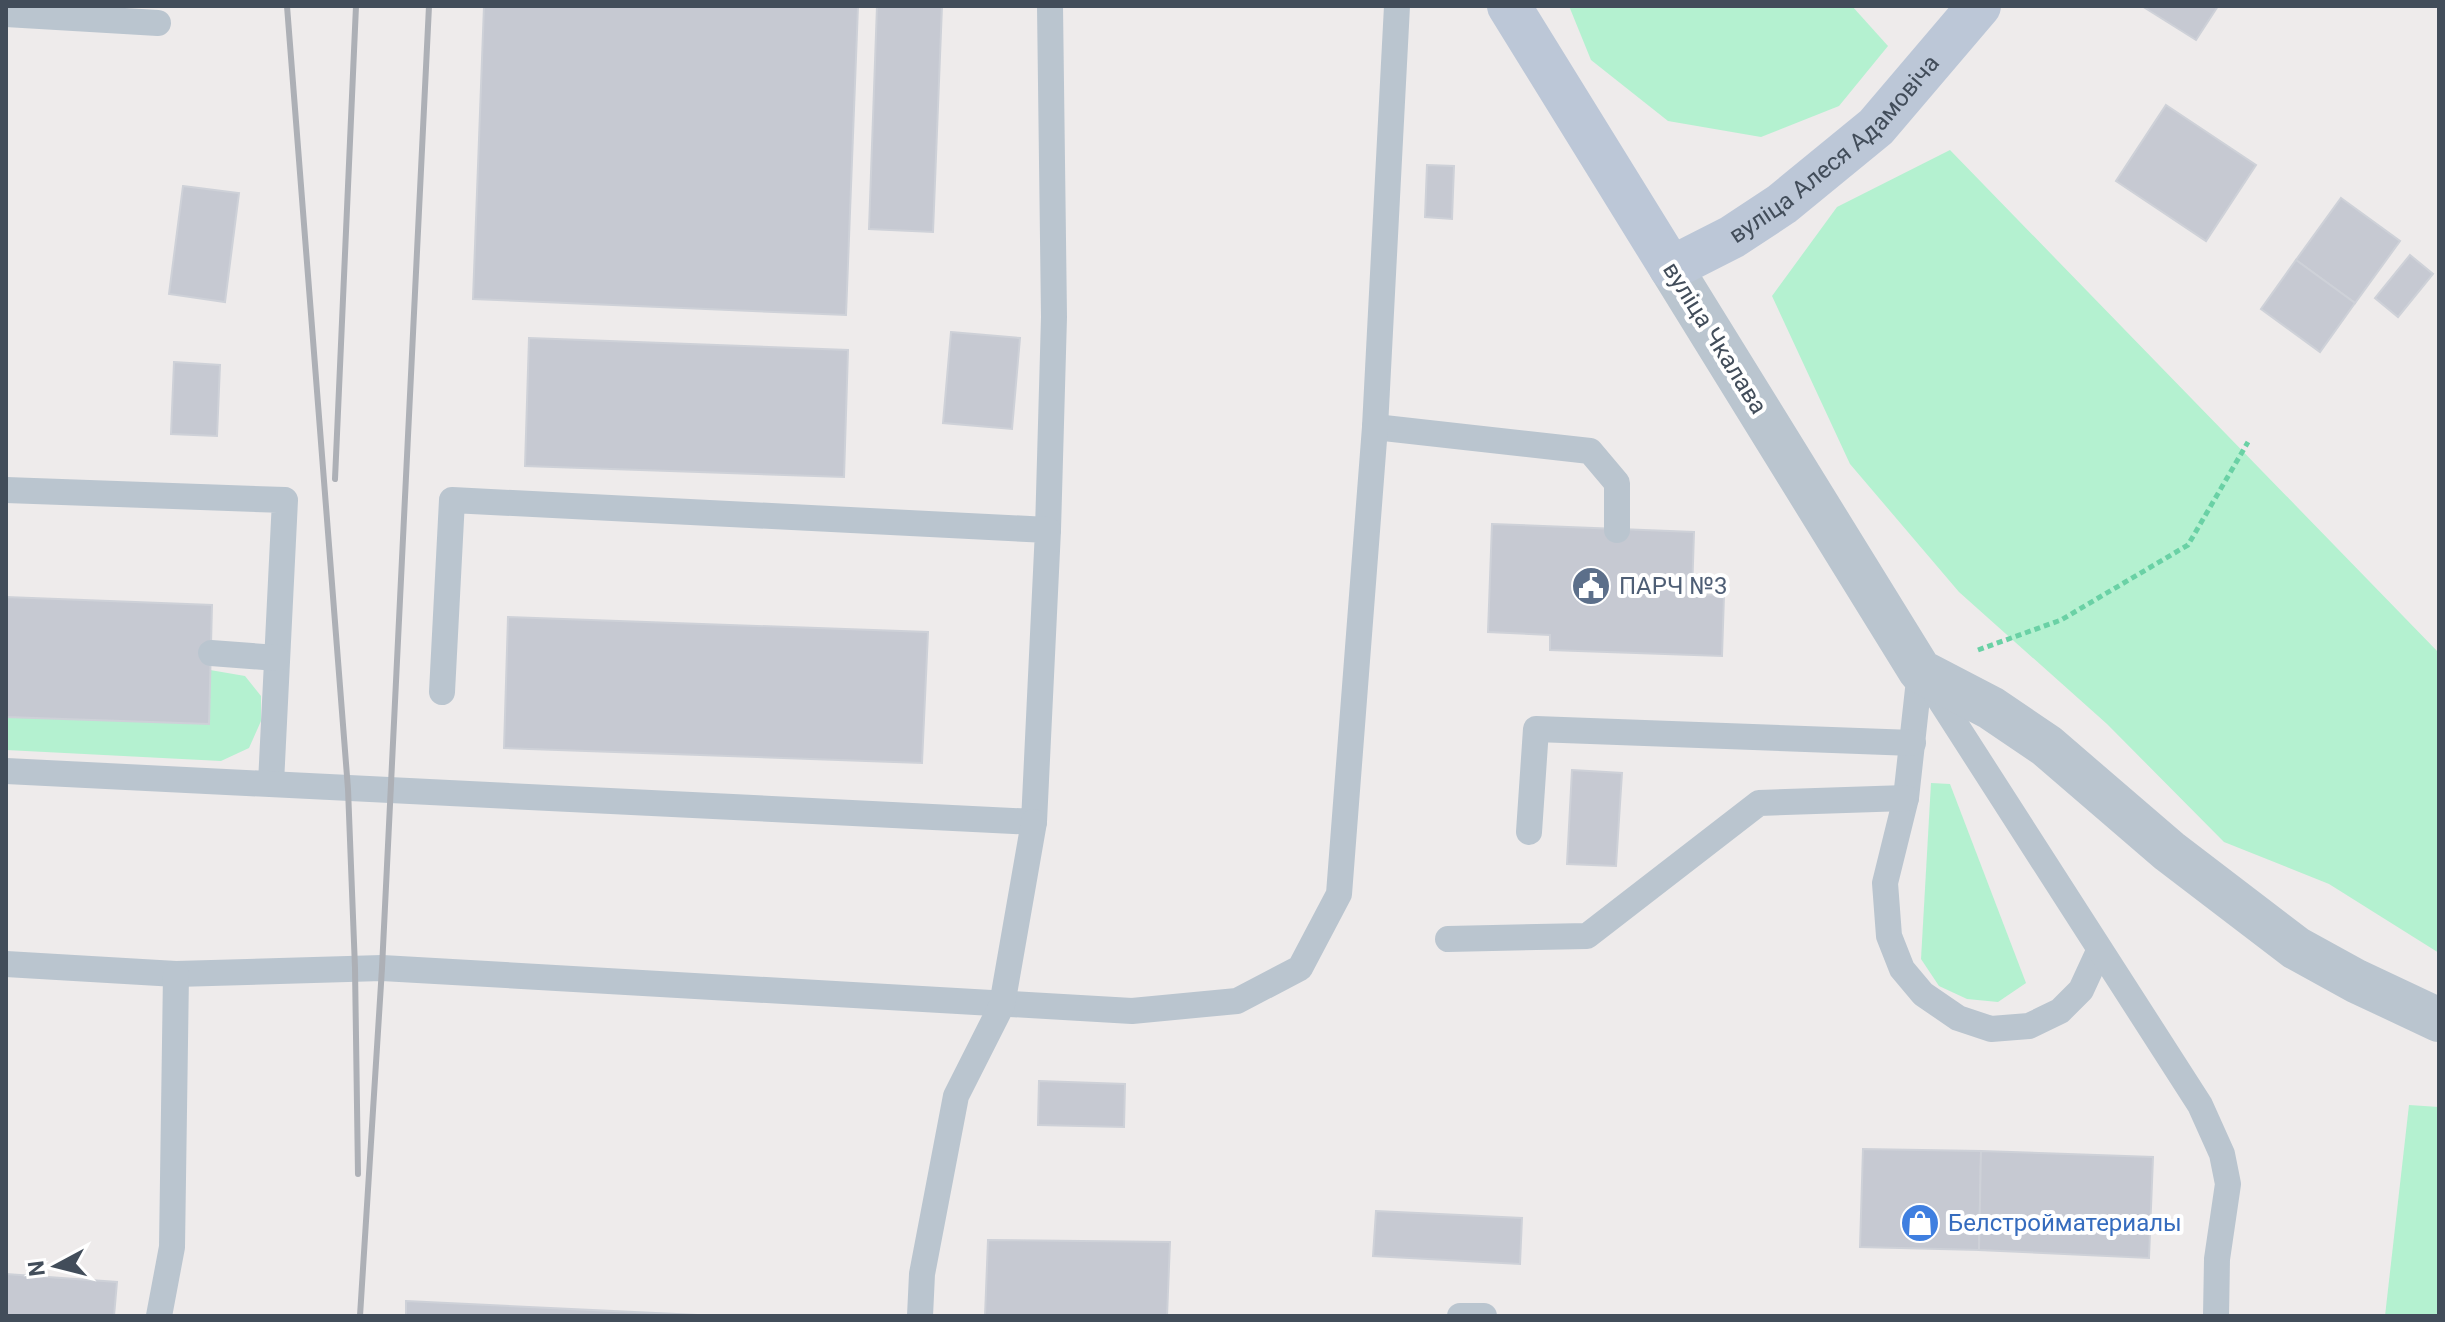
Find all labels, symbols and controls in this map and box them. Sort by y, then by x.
street label: вуліца Алеся Адамовіча [1724,49,1945,249]
street label: вуліца Чкалава [1657,257,1773,419]
public building icon: ПАРЧ №3 [1570,565,1612,607]
place label: ПАРЧ №3 [1619,572,1727,600]
shop icon: Белстройматериалы [1899,1202,1941,1244]
place label: Белстройматериалы [1948,1209,2182,1237]
north arrow [16,1226,96,1306]
text: N [23,1259,50,1278]

